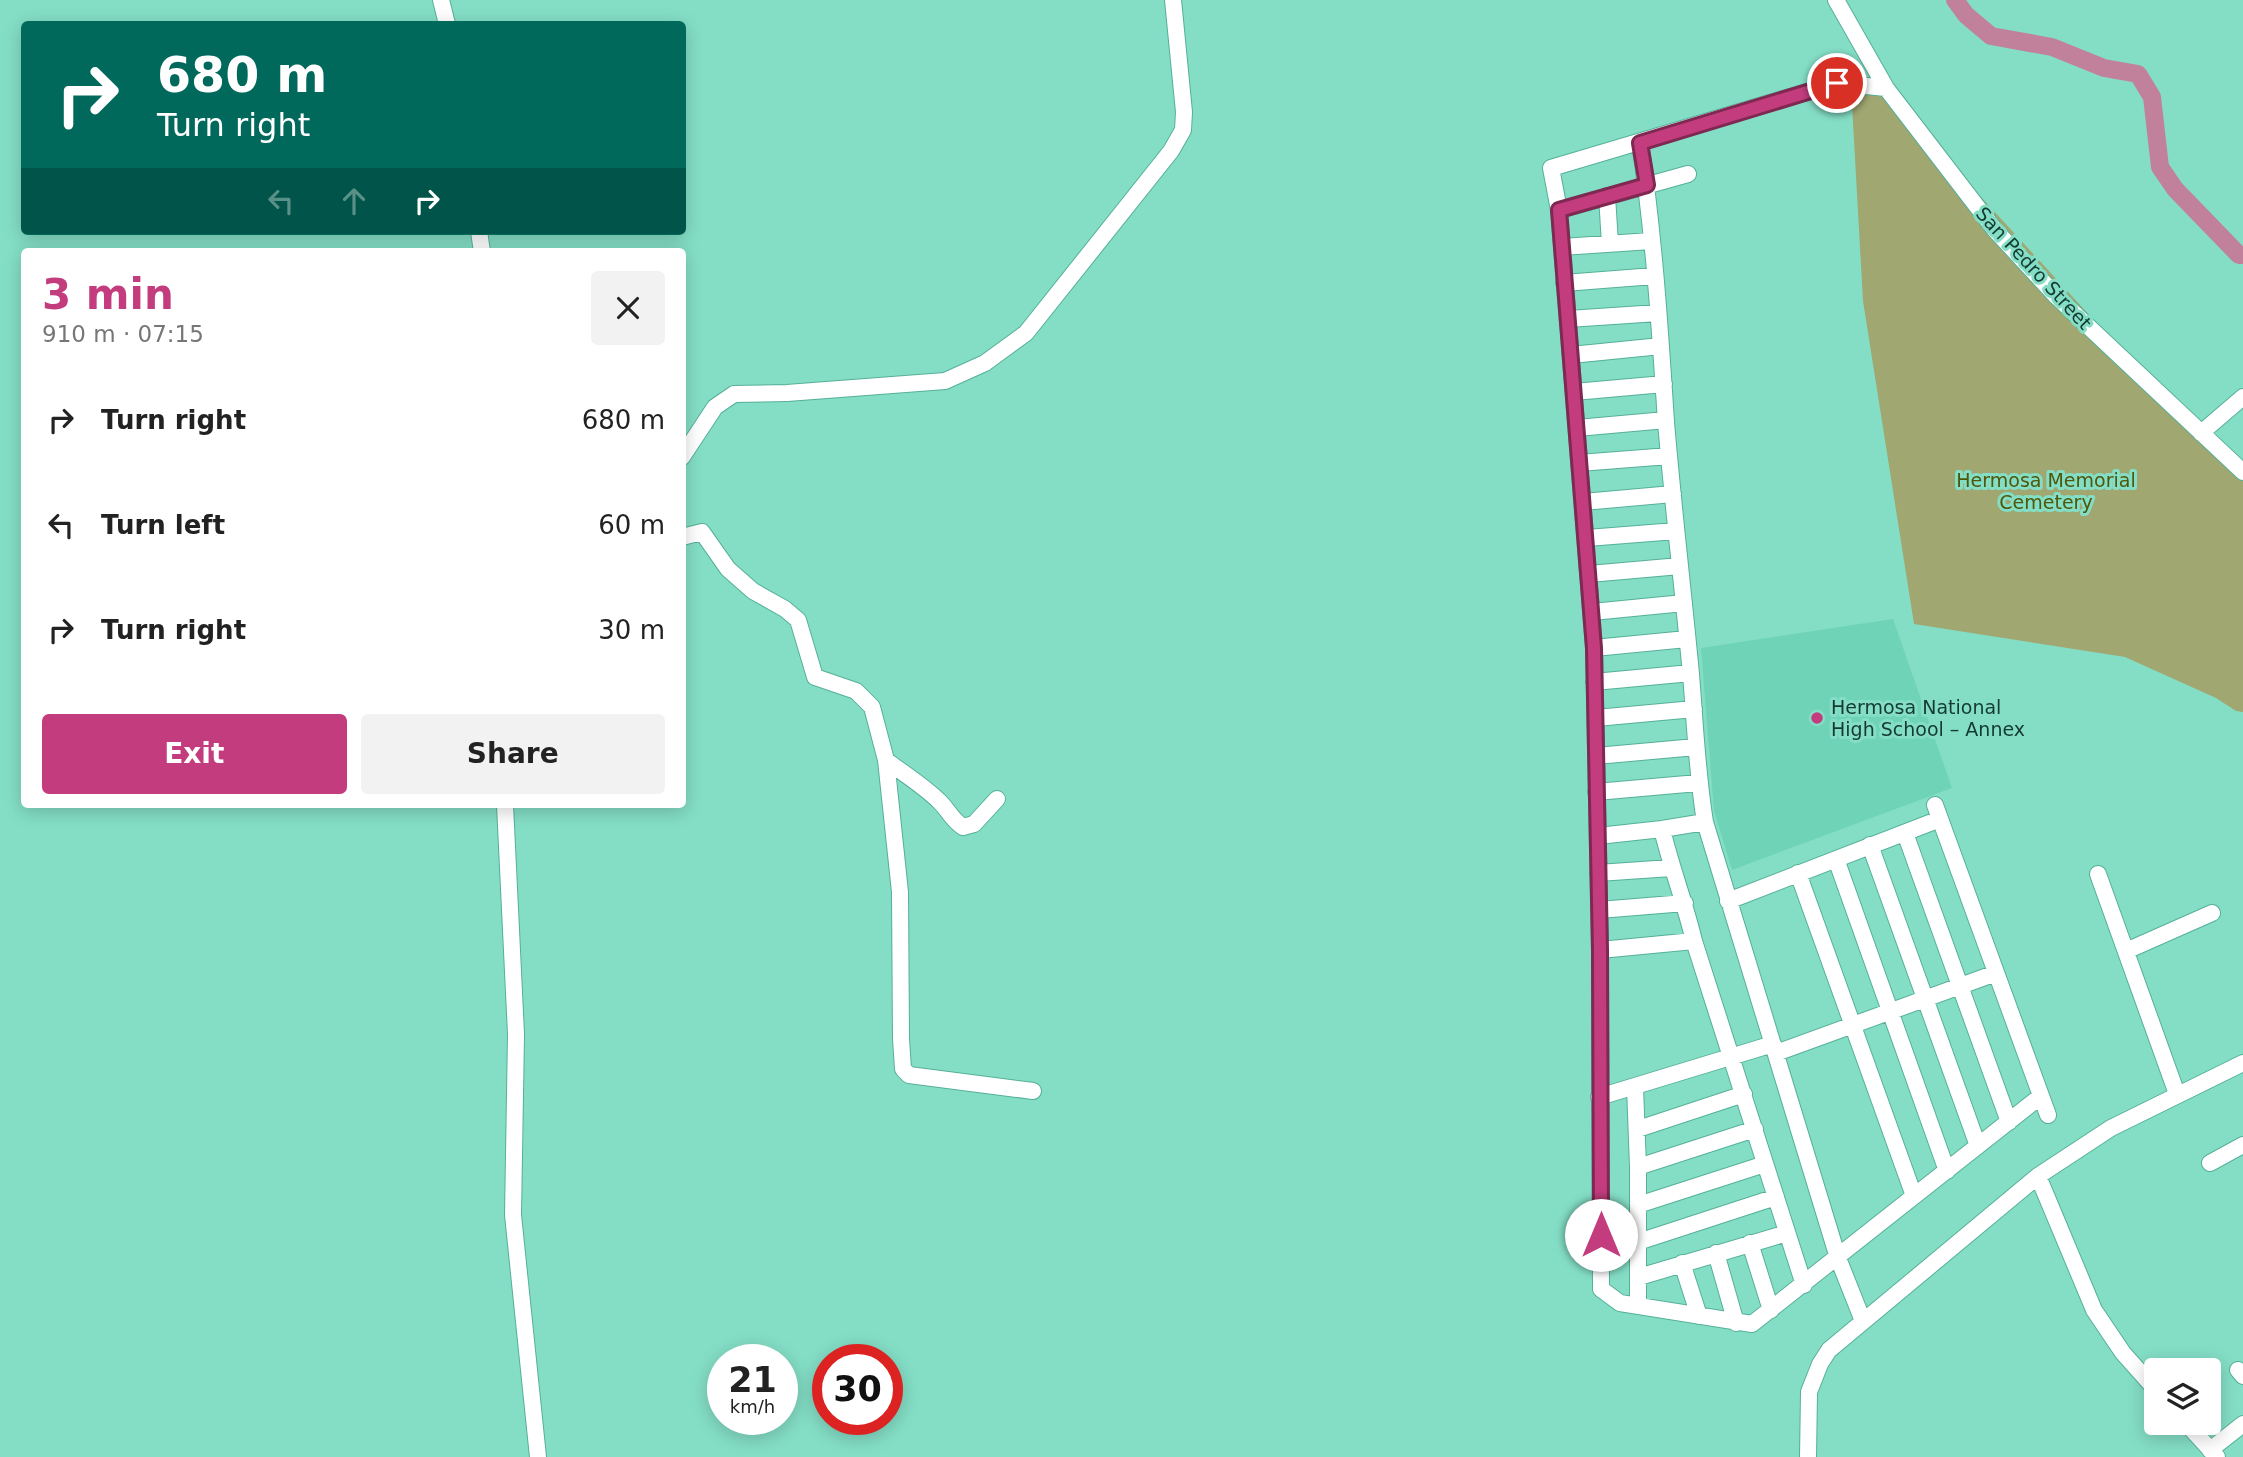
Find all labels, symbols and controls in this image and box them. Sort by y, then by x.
text: 680 m [157,47,327,104]
icon: right [42,49,133,140]
pin [1807,53,1867,113]
icon: arrive [1818,64,1856,102]
text: Turn right [157,106,310,144]
icon: left [262,182,300,220]
icon: ahead [335,182,373,220]
icon: right [408,182,446,220]
street label: San Pedro Street [1972,202,2096,334]
text: 3 min [42,270,174,319]
button: close [591,271,665,345]
text: 910 m · 07:15 [42,321,204,347]
icon: right [42,401,80,439]
text: Turn right [101,405,246,435]
text: 680 m [582,405,665,435]
park label: Hermosa Memorial Cemetery [1956,469,2136,513]
icon: left [42,506,80,544]
text: Turn left [101,510,225,540]
text: 60 m [598,510,665,540]
icon: right [42,611,80,649]
text: Turn right [101,615,246,645]
text: 30 m [598,615,665,645]
place label: Hermosa National High School – Annex [1831,696,2025,740]
marker: Hermosa National High School – Annex [1809,710,1825,726]
button: Exit [42,714,347,794]
button: Share [361,714,665,794]
position arrow [1564,1198,1638,1272]
speed limit sign: 30 [812,1344,903,1435]
map controls [2144,1358,2221,1435]
button: layers [2144,1358,2221,1435]
text: 21 [728,1360,777,1400]
text: km/h [730,1396,775,1417]

